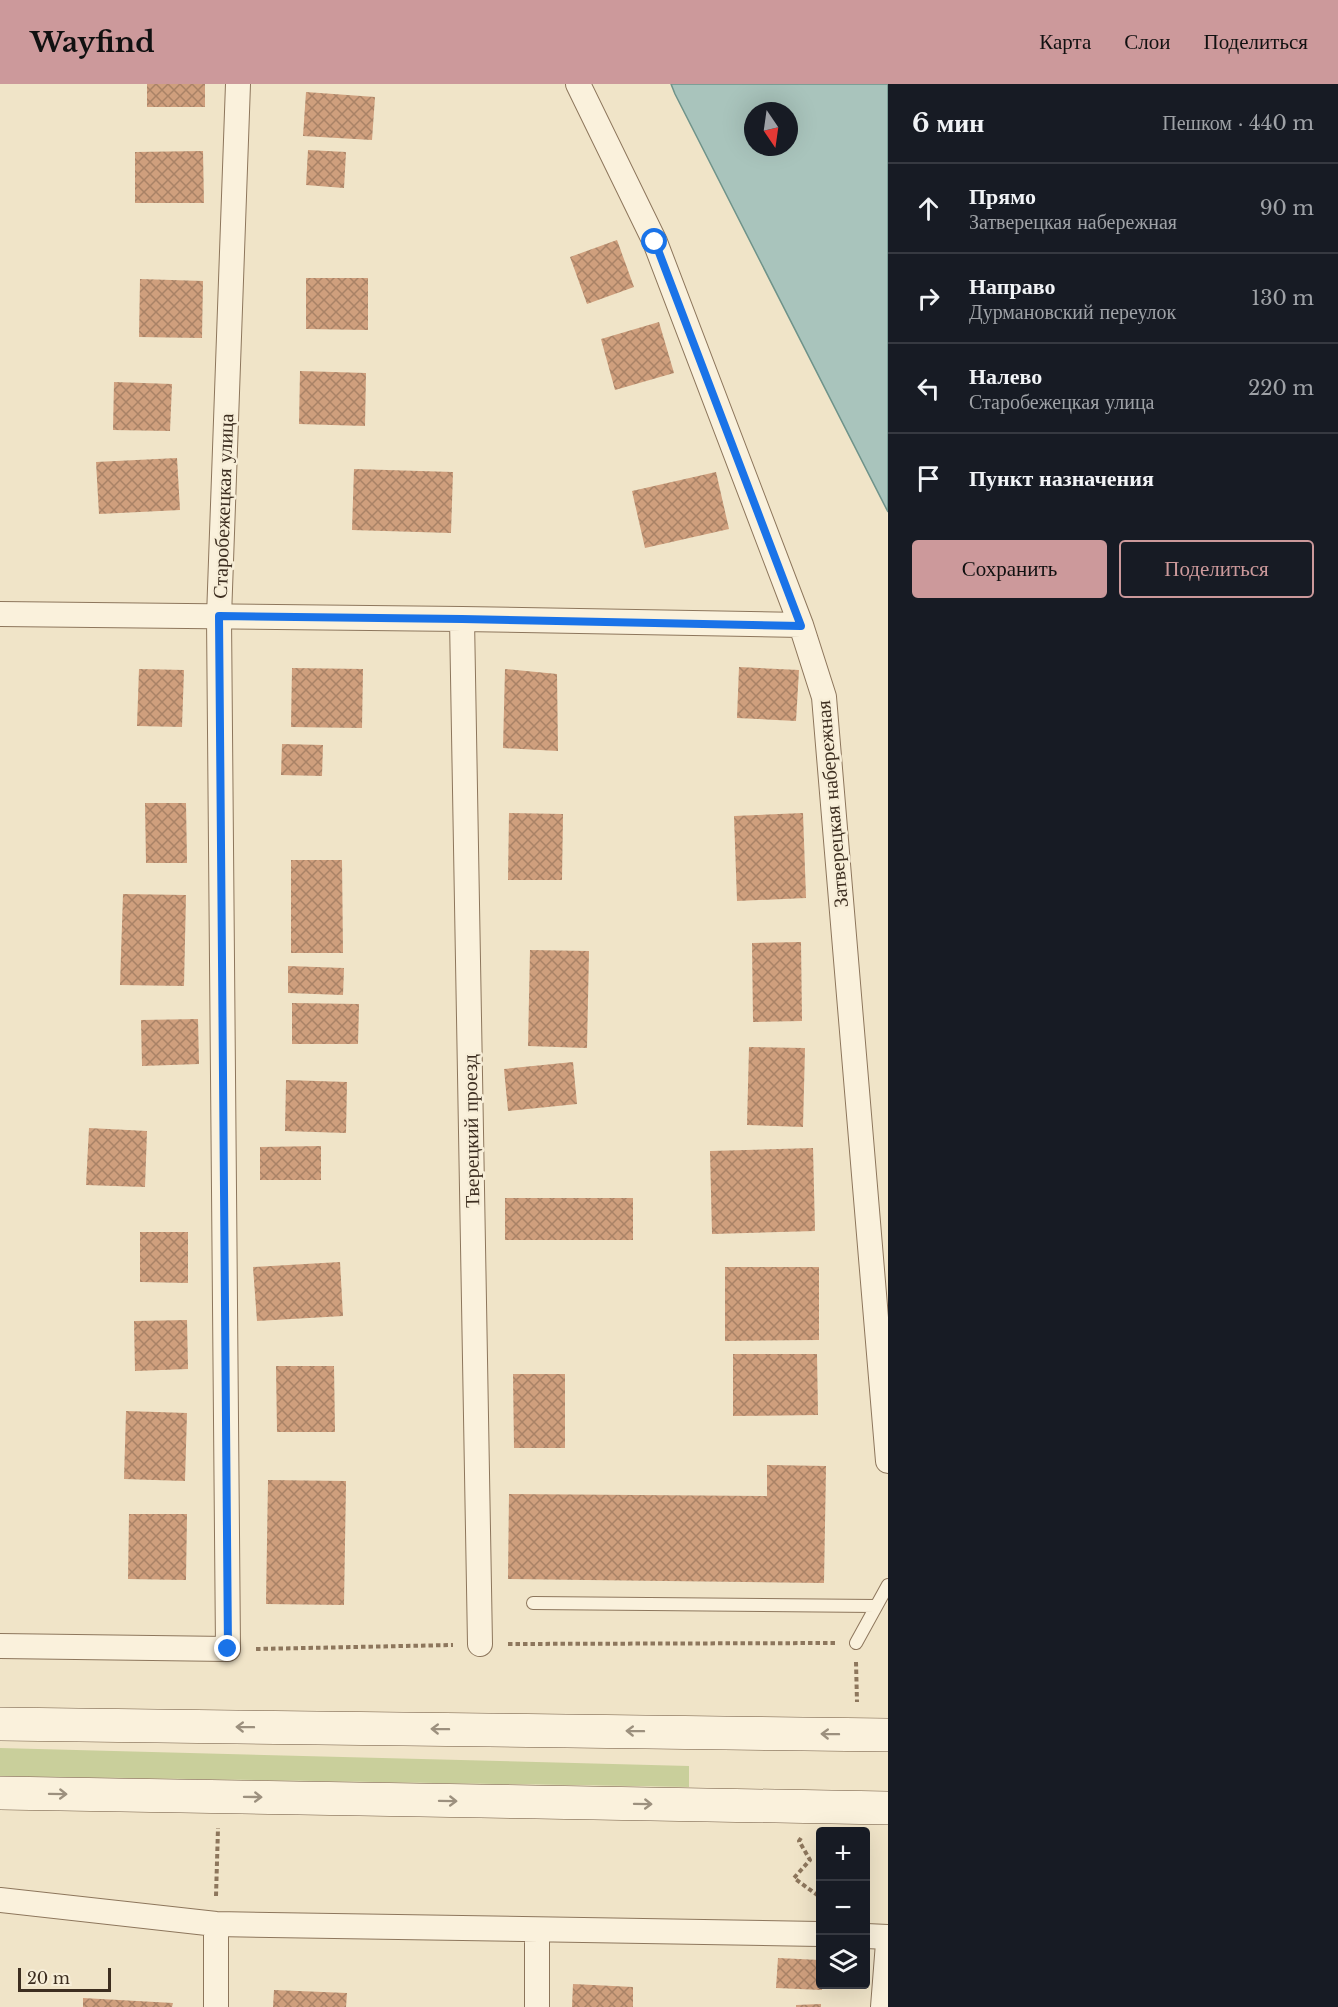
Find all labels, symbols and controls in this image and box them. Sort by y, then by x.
text: Wayfind [30,25,155,60]
text: Карта [1039,29,1091,55]
text: Слои [1124,29,1170,55]
text: Поделиться [1203,29,1308,55]
north arrow [744,102,798,156]
text: 6 мин [912,107,984,139]
text: Пешком · 440 m [1162,111,1314,135]
text: Прямо [969,183,1036,210]
icon: ahead [912,192,945,225]
text: 90 m [1260,196,1314,220]
text: Затверецкая набережная [969,210,1177,234]
route start [641,228,667,254]
text: Направо [969,273,1055,300]
icon: right [912,282,945,315]
text: 130 m [1251,286,1314,310]
text: Дурмановский переулок [969,300,1176,324]
text: Налево [969,363,1042,390]
icon: left [912,372,945,405]
text: 220 m [1248,376,1314,400]
text: Старобежецкая улица [969,390,1154,414]
street label: Старобежецкая улица [208,413,238,599]
icon: arrive [912,462,945,495]
text: Пункт назначения [969,465,1154,492]
button: Сохранить [912,540,1107,598]
button: Поделиться [1119,540,1314,598]
street label: Затверецкая набережная [811,699,853,909]
street label: Тверецкий проезд [458,1054,484,1208]
route end [214,1635,240,1661]
one-way arrow [235,1721,255,1733]
one-way arrow [430,1723,450,1735]
one-way arrow [625,1726,645,1737]
one-way arrow [820,1728,840,1740]
one-way arrow [48,1789,68,1800]
one-way arrow [243,1792,263,1803]
one-way arrow [438,1795,458,1806]
one-way arrow [633,1798,653,1809]
map controls [816,1827,870,1989]
button: + [816,1827,870,1881]
button: − [816,1881,870,1935]
button: layers [816,1935,870,1989]
scale bar [18,1965,111,1992]
text: 20 m [27,1968,70,1988]

